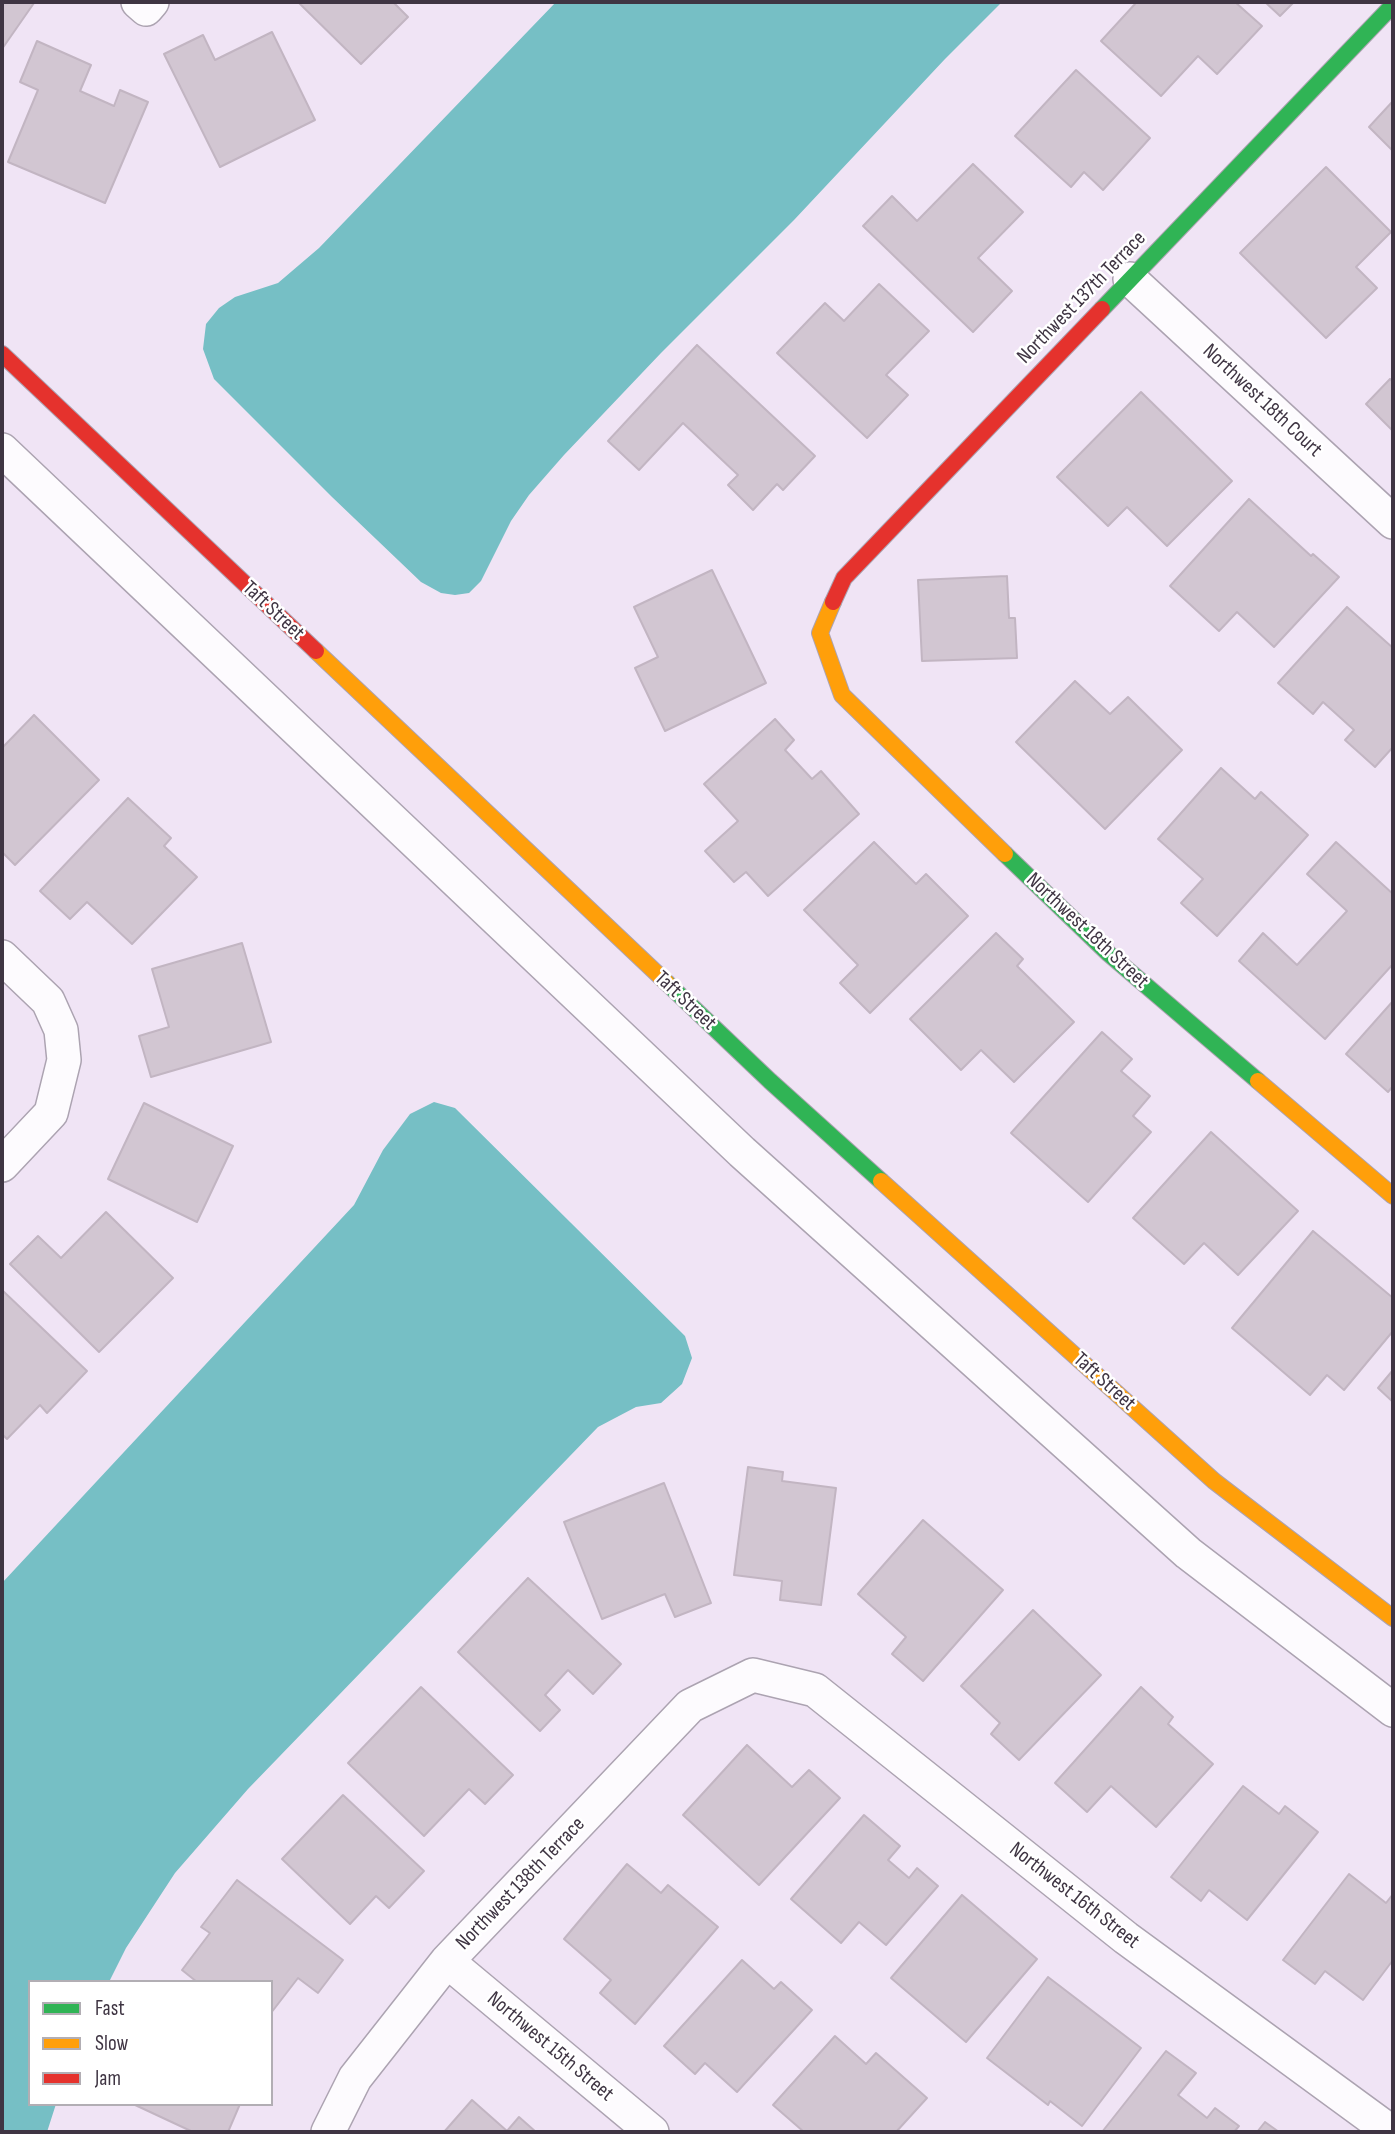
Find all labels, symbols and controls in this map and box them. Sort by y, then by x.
street label: Northwest 137th Terrace [1012,227,1152,369]
street label: Northwest 18th Court [1197,339,1327,463]
street label: Taft Street [237,576,309,646]
street label: Northwest 18th Street [1021,868,1153,994]
street label: Taft Street [649,966,721,1036]
street label: Taft Street [1068,1347,1140,1417]
street label: Northwest 138th Terrace [451,1812,591,1956]
street label: Northwest 16th Street [1004,1837,1144,1955]
legend [28,1980,273,2106]
street label: Northwest 15th Street [482,1987,618,2107]
text: Fast [95,1996,125,2021]
text: Slow [95,2031,128,2056]
text: Jam [95,2066,121,2091]

